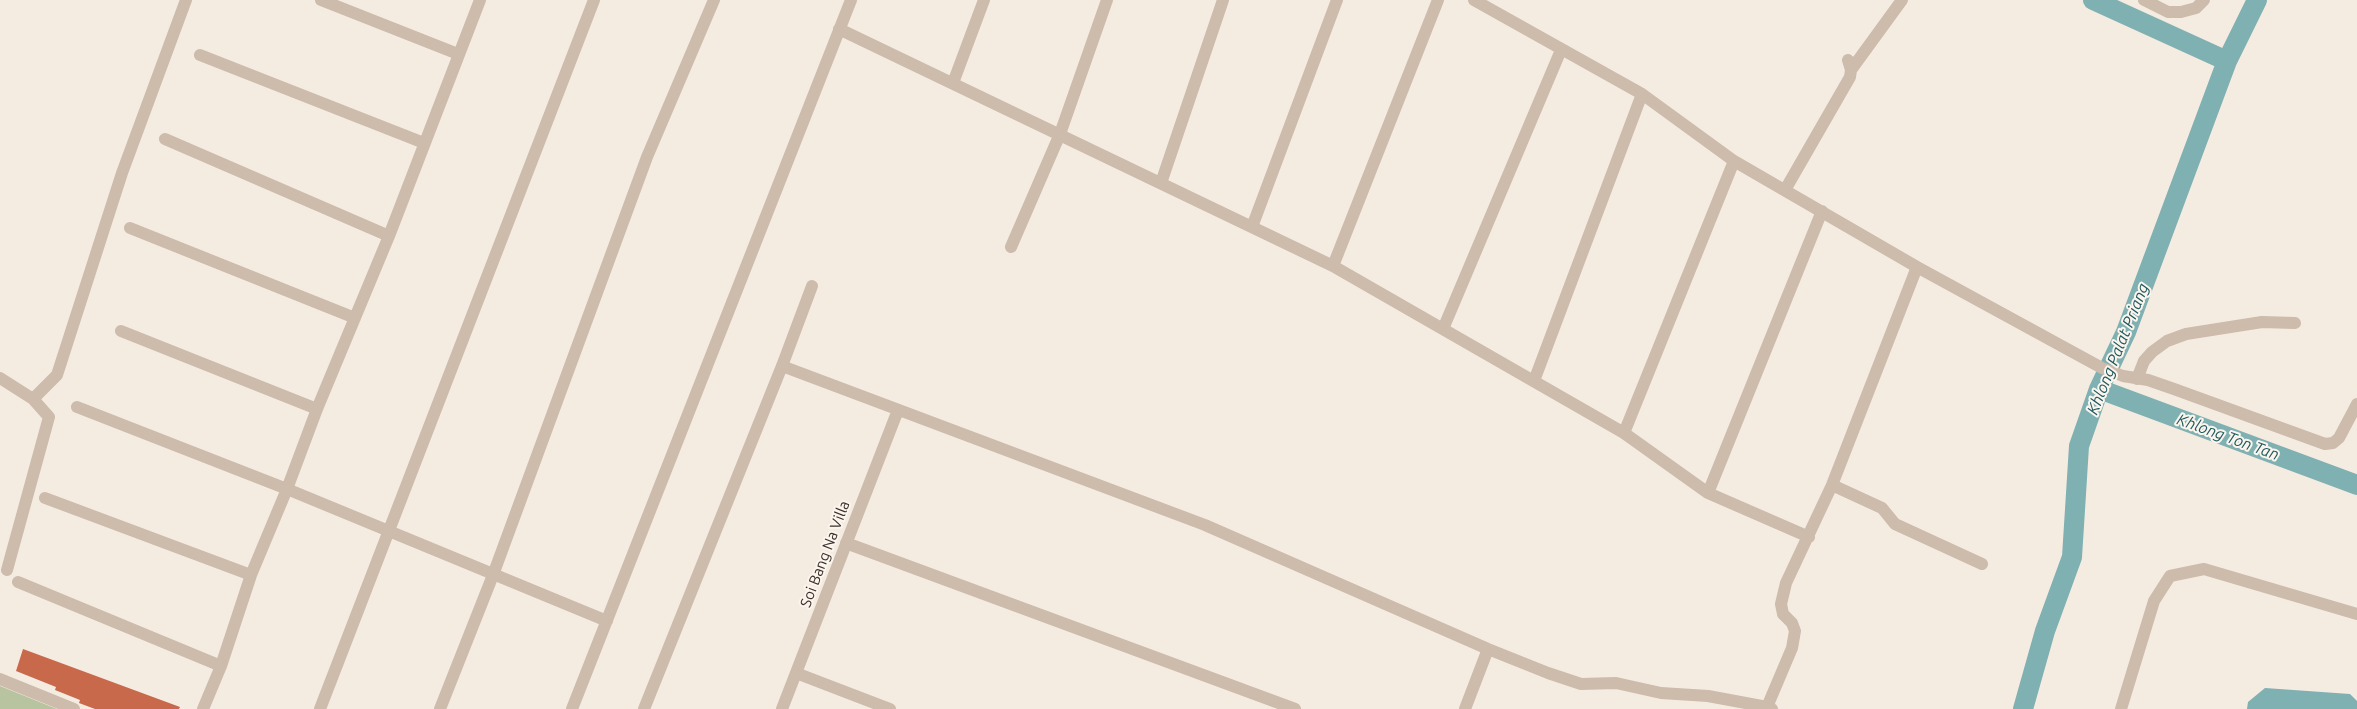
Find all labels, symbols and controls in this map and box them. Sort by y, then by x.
water label: Khlong Palat Priang [2083,281,2153,417]
water label: Khlong Ton Tan [2174,410,2282,464]
street label: Soi Bang Na Villa [796,498,854,610]

